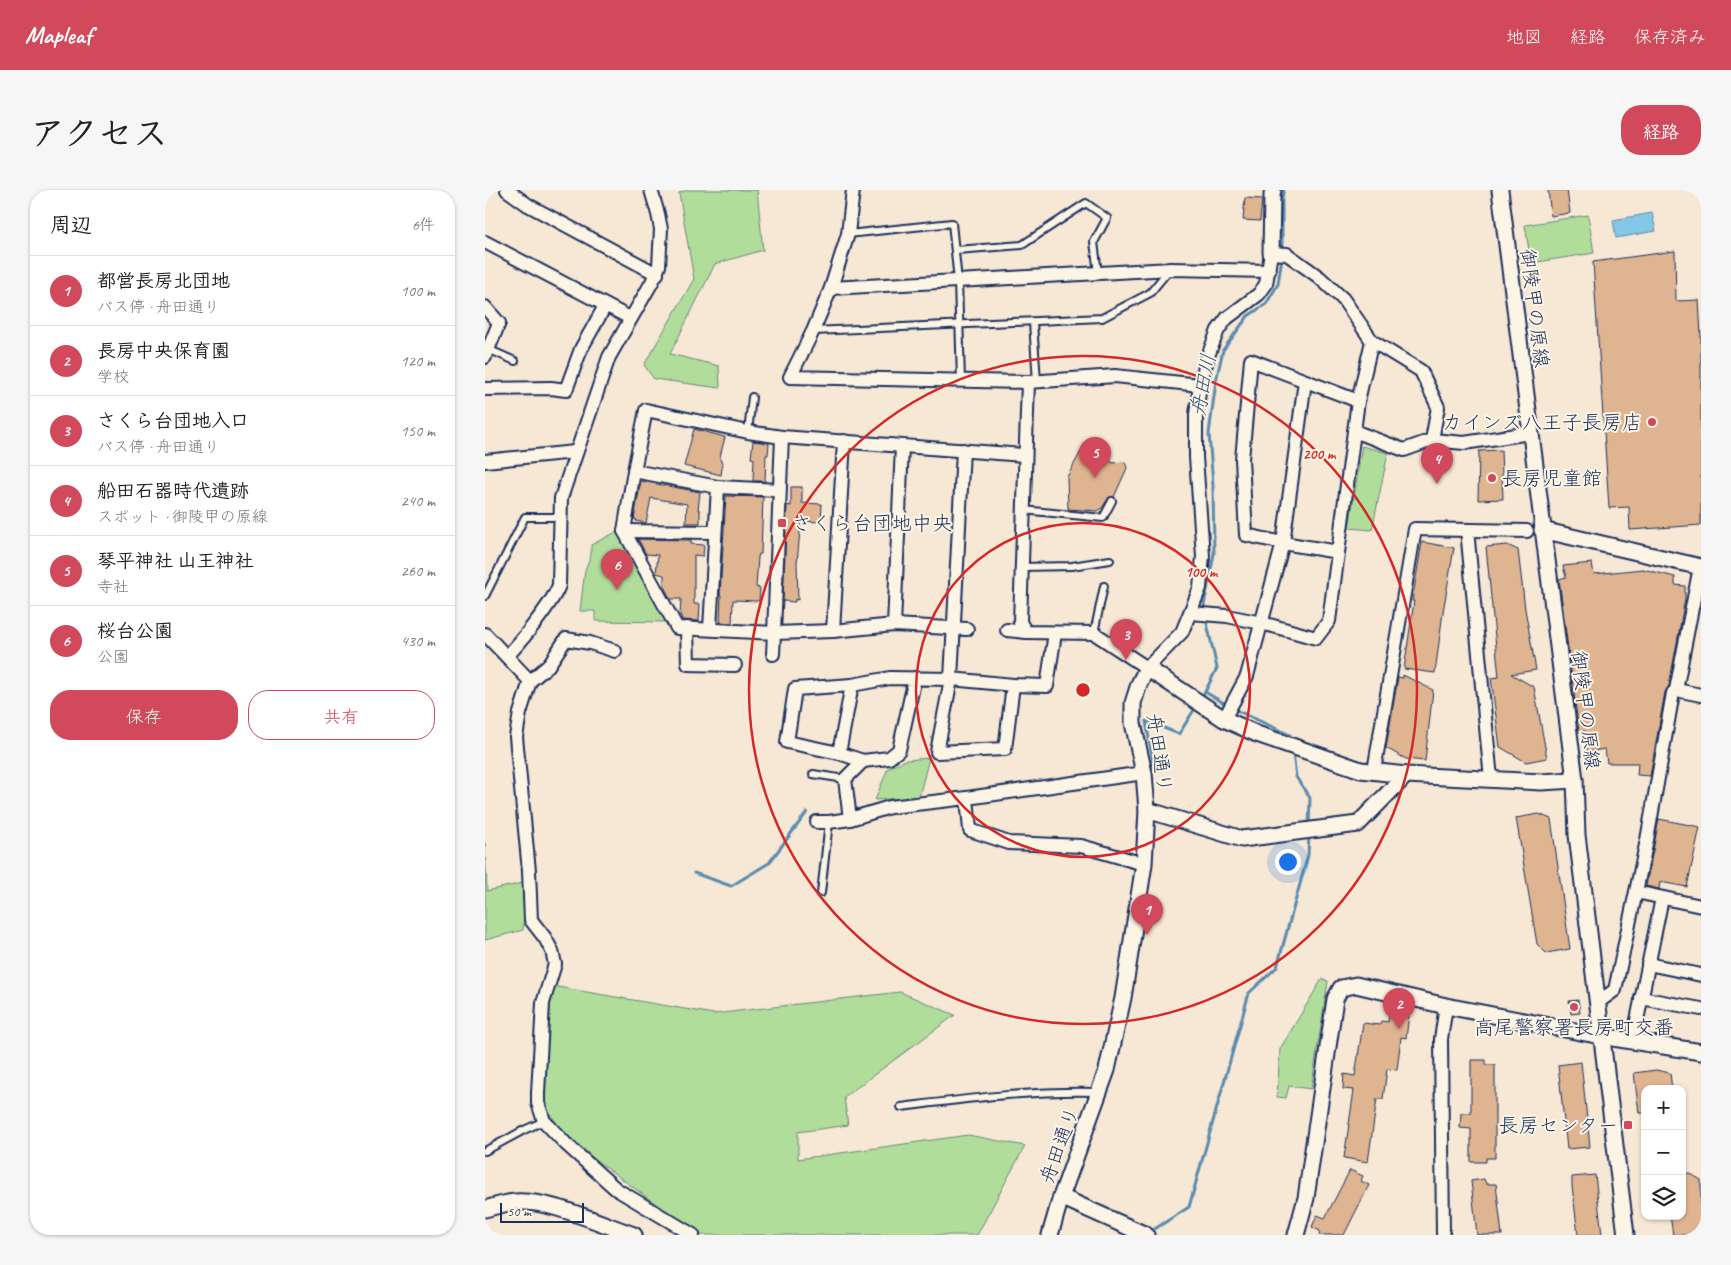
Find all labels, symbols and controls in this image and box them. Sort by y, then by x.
text: Mapleaf [25,20,92,50]
text: 地図 [1506,26,1542,48]
text: 経路 [1570,26,1606,48]
text: 保存済み [1634,26,1706,48]
button: 経路 [1621,105,1701,155]
text: アクセス [30,111,168,156]
text: 周辺 [50,212,92,238]
text: 6件 [412,215,435,235]
street label: 御陵甲の原線 [1515,247,1554,369]
text: 都営長房北団地 [97,269,230,293]
text: 1 [62,281,70,301]
text: 100 m [401,281,435,301]
text: バス停 · 舟田通り [97,297,220,317]
text: 長房中央保育園 [97,339,230,363]
text: 2 [62,351,70,371]
text: 120 m [401,351,435,371]
water label: 舟田川 [1184,352,1222,418]
text: 学校 [97,367,129,387]
text: さくら台団地入口 [97,409,249,433]
place label: カインズ八王子長房店 [1442,410,1642,435]
marker: カインズ八王子長房店 [1646,416,1658,428]
text: 3 [62,421,70,441]
text: 150 m [401,421,435,441]
text: バス停 · 舟田通り [97,437,220,457]
pin: 5 [1079,437,1111,478]
pin: 4 [1421,443,1453,484]
text: 200 m [1303,445,1337,464]
place label: 長房児童館 [1502,466,1602,491]
marker: 長房児童館 [1486,472,1498,484]
text: 船田石器時代遺跡 [97,479,249,503]
text: 4 [62,491,70,511]
text: 240 m [401,491,435,511]
text: スポット · 御陵甲の原線 [97,507,268,527]
place label: さくら台団地中央 [792,511,952,536]
marker: さくら台団地中央 [776,517,788,529]
text: 琴平神社 山王神社 [97,549,254,573]
pin: 6 [601,549,633,590]
text: 5 [63,561,69,581]
text: 260 m [401,561,435,581]
text: 100 m [1185,563,1219,582]
text: 寺社 [97,577,129,597]
text: 桜台公園 [97,619,173,643]
pin: 3 [1110,619,1142,660]
text: 6 [62,631,70,651]
text: 430 m [401,631,435,651]
text: 公園 [97,647,129,667]
street label: 御陵甲の原線 [1566,649,1605,771]
centre of rings [1074,681,1092,699]
button: 保存 [50,690,238,740]
button: 共有 [248,690,435,740]
street label: 舟田通り [1142,712,1177,794]
your location [1275,849,1301,875]
pin: 1 [1131,894,1163,935]
pin: 2 [1383,988,1415,1029]
marker: 高尾警察署長房町交番 [1568,1001,1580,1013]
place label: 高尾警察署長房町交番 [1474,1015,1674,1040]
map controls [1641,1085,1686,1220]
button: + [1641,1085,1686,1130]
street label: 舟田通り [1034,1103,1085,1187]
place label: 長房センター [1499,1113,1618,1138]
marker: 長房センター [1622,1119,1634,1131]
button: − [1641,1130,1686,1175]
button: layers [1641,1175,1686,1220]
scale bar [500,1200,584,1223]
text: 50 m [507,1203,531,1220]

